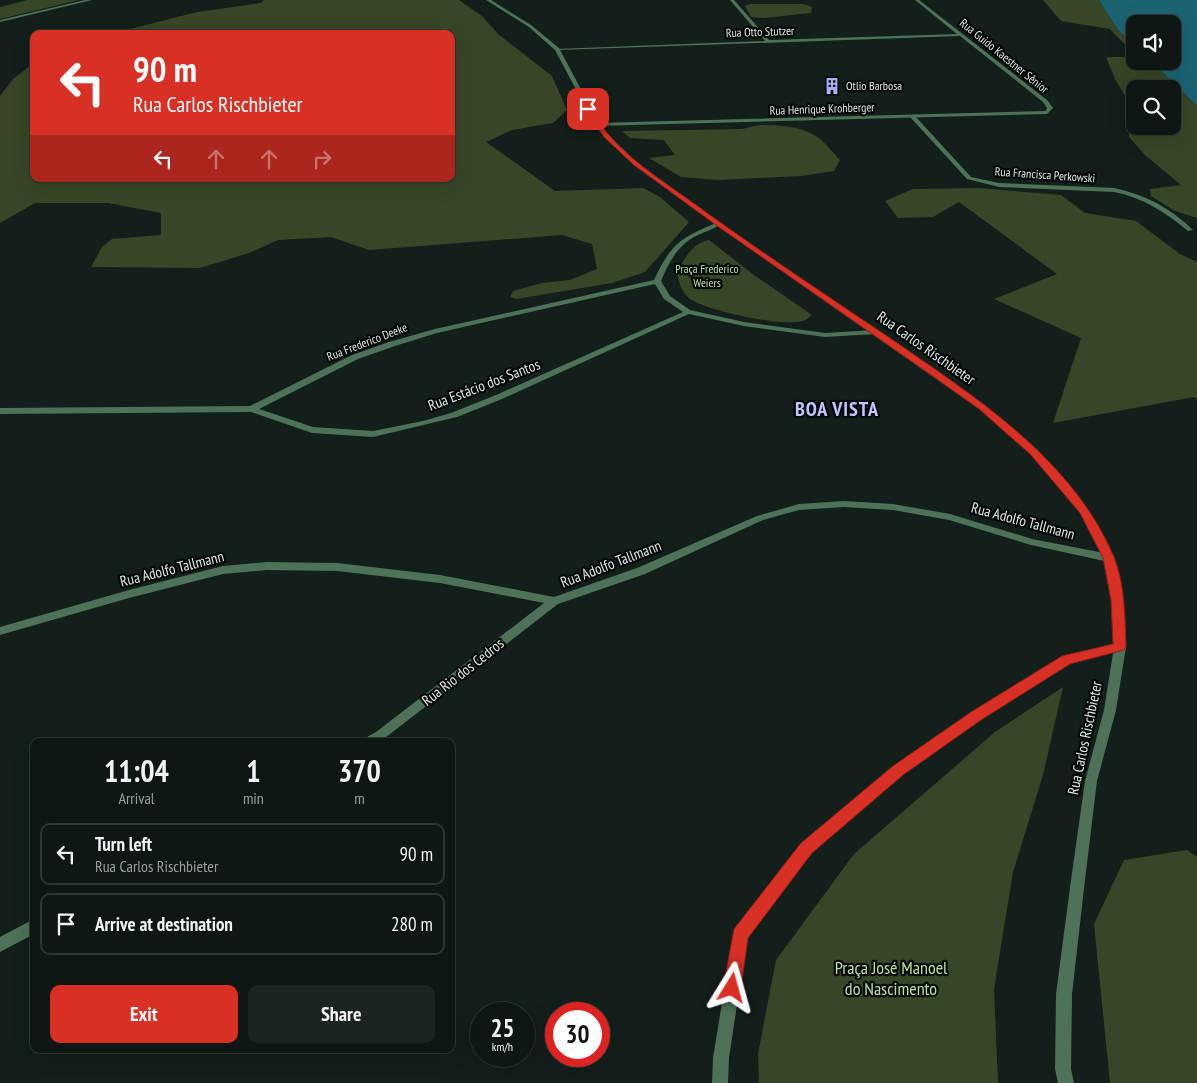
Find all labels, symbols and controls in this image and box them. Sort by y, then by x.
street label: Rua Guido Kaestner Sênior [957,15,1052,97]
map controls [1126,15,1181,135]
button: sound [1126,15,1181,70]
street label: Rua Otto Stutzer [725,23,795,40]
text: 90 m [133,46,197,92]
icon: left [50,50,115,115]
building icon: Otlio Barbosa [822,76,842,96]
place label: Otlio Barbosa [846,78,902,93]
button: search [1126,80,1181,135]
pin [567,88,609,130]
text: Rua Carlos Rischbieter [133,90,303,118]
icon: arrive [574,95,602,123]
street label: Rua Henrique Krohberger [769,99,875,118]
icon: left [149,145,177,173]
icon: ahead [202,145,230,173]
icon: ahead [255,145,283,173]
icon: right [308,145,336,173]
street label: Rua Francisca Perkowski [994,164,1096,185]
park label: Praça Frederico Weiers [675,261,739,290]
street label: Rua Carlos Rischbieter [873,307,980,389]
street label: Rua Frederico Deeke [324,319,409,364]
street label: Rua Estácio dos Santos [425,354,543,415]
district label: BOA VISTA [795,396,879,422]
street label: Rua Adolfo Tallmann [969,498,1077,543]
street label: Rua Adolfo Tallmann [558,536,664,591]
street label: Rua Adolfo Tallmann [118,546,226,591]
street label: Rua Rio dos Cedros [418,634,508,710]
street label: Rua Carlos Rischbieter [1063,678,1106,796]
text: 11:04 [104,751,169,790]
text: 1 [246,751,261,790]
text: 370 [338,751,381,790]
text: Arrival [118,788,155,808]
text: min [243,788,264,808]
text: m [354,788,365,808]
text: Turn left [95,832,152,856]
icon: left [52,840,80,868]
text: 90 m [400,842,433,866]
text: Rua Carlos Rischbieter [95,856,218,876]
icon: arrive [52,910,80,938]
text: Arrive at destination [95,912,233,936]
text: 280 m [391,912,433,936]
park label: Praça José Manoel do Nascimento [835,956,948,1000]
position arrow [705,961,757,1013]
button: Exit [50,985,238,1043]
button: Share [248,985,435,1043]
speed limit sign: 30 [545,1002,610,1067]
text: 25 [491,1012,514,1044]
text: km/h [492,1039,513,1054]

